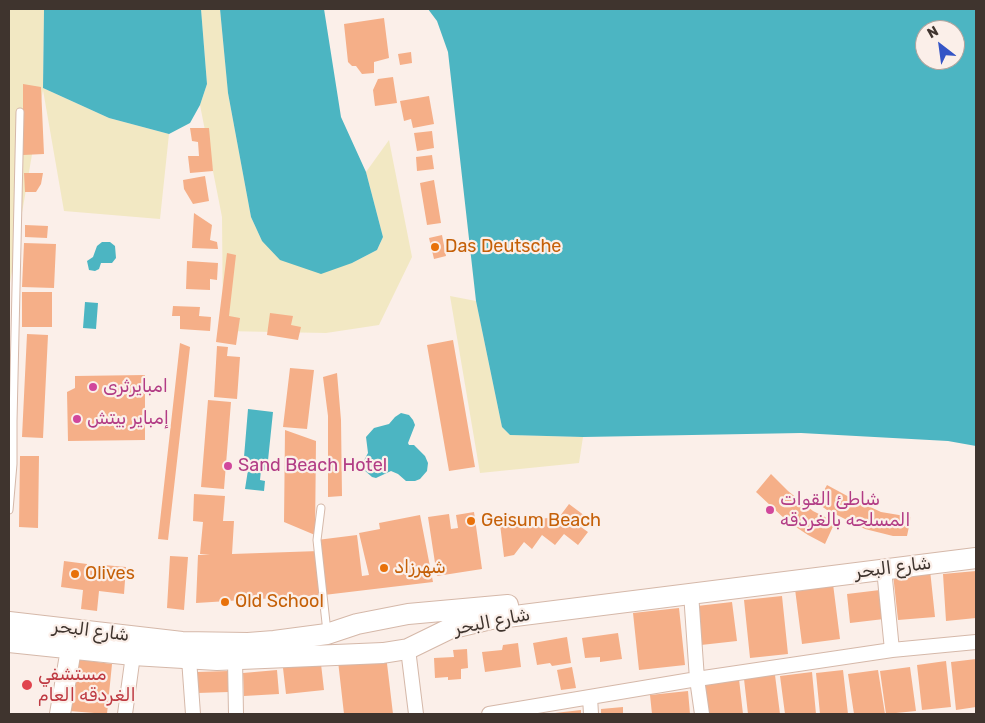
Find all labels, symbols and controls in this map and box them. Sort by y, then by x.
north arrow [915,20,965,70]
text: N [924,23,941,42]
place label: Das Deutsche [445,236,561,258]
marker: Das Deutsche [429,241,441,253]
place label: امبايرثرى [103,376,168,398]
marker: امبايرثرى [87,381,99,393]
place label: إمباير بيتش [87,408,169,430]
marker: إمباير بيتش [71,413,83,425]
place label: Sand Beach Hotel [238,455,387,477]
marker: Sand Beach Hotel [222,460,234,472]
place label: شاطئ القوات المسلحه بالغردقه [780,489,911,532]
marker: شاطئ القوات المسلحه بالغردقه [764,504,776,516]
place label: Geisum Beach [481,510,601,532]
marker: Geisum Beach [465,515,477,527]
street label: شارع البحر [853,553,933,583]
place label: شهرزاد [394,557,446,579]
marker: شهرزاد [378,562,390,574]
place label: Olives [85,563,135,585]
marker: Olives [69,568,81,580]
place label: Old School [235,591,324,613]
marker: Old School [219,596,231,608]
street label: شارع البحر [452,604,532,640]
street label: شارع البحر [51,616,131,646]
place label: مستشفي الغردقه العام [38,664,136,706]
marker: مستشفي الغردقه العام [20,678,34,692]

